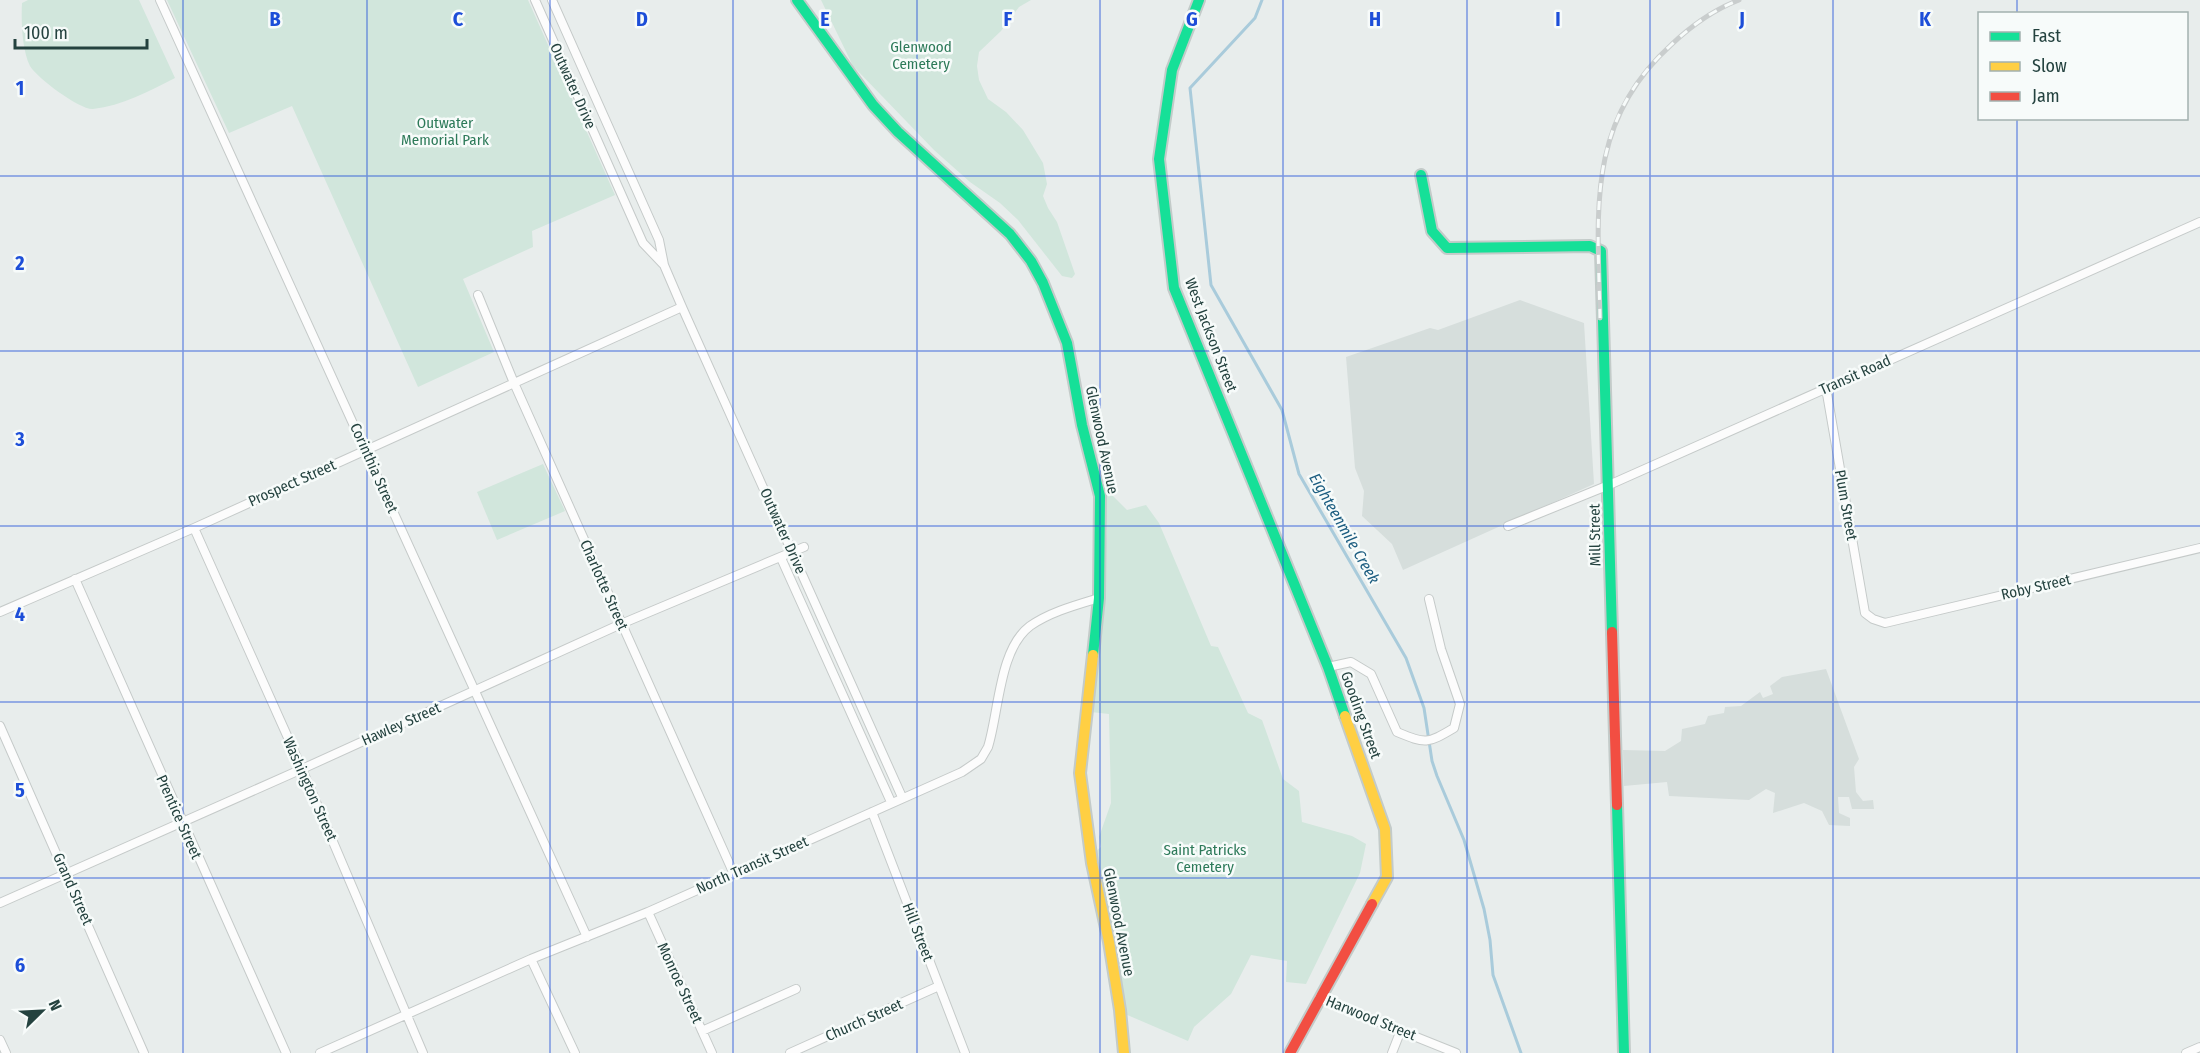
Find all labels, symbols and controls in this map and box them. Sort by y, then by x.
text: B [269,7,281,31]
text: C [453,7,464,31]
text: D [636,7,648,31]
text: E [820,7,830,31]
text: F [1004,7,1013,31]
text: G [1186,7,1198,31]
text: H [1369,7,1381,31]
text: I [1555,7,1561,31]
text: J [1738,7,1745,31]
text: K [1919,7,1931,31]
scale bar [15,12,147,50]
legend [1978,12,2188,120]
text: 100 m [24,22,68,44]
text: Fast [2032,25,2061,47]
park label: Glenwood Cemetery [890,38,952,73]
street label: Outwater Drive [546,40,600,132]
text: Slow [2032,55,2067,77]
text: 1 [16,76,24,100]
text: Jam [2032,85,2060,107]
park label: Outwater Memorial Park [401,114,489,149]
text: 2 [14,251,25,275]
street label: West Jackson Street [1181,275,1241,395]
street label: Transit Road [1817,351,1893,399]
street label: Glenwood Avenue [1082,384,1122,496]
street label: Corinthia Street [346,420,402,516]
text: 3 [14,427,25,451]
street label: Prospect Street [246,456,339,510]
street label: Plum Street [1831,468,1861,542]
water label: Eighteenmile Creek [1305,470,1384,587]
street label: Outwater Drive [756,485,810,577]
street label: Mill Street [1585,503,1605,567]
street label: Charlotte Street [576,537,632,633]
street label: Roby Street [1999,570,2073,604]
text: 4 [15,602,25,626]
street label: Gooding Street [1337,669,1385,761]
street label: Hawley Street [359,699,443,749]
street label: Washington Street [279,734,341,844]
street label: Prentice Street [152,772,206,862]
text: 5 [15,778,25,802]
street label: North Transit Street [693,832,811,898]
park label: Saint Patricks Cemetery [1164,841,1246,876]
street label: Grand Street [49,850,97,928]
street label: Glenwood Avenue [1100,866,1138,978]
street label: Hill Street [899,900,937,964]
street label: Monroe Street [653,940,707,1026]
text: 6 [15,953,25,977]
north arrow [12,981,72,1041]
street label: Harwood Street [1323,992,1419,1044]
street label: Church Street [823,995,906,1045]
text: N [45,997,66,1013]

